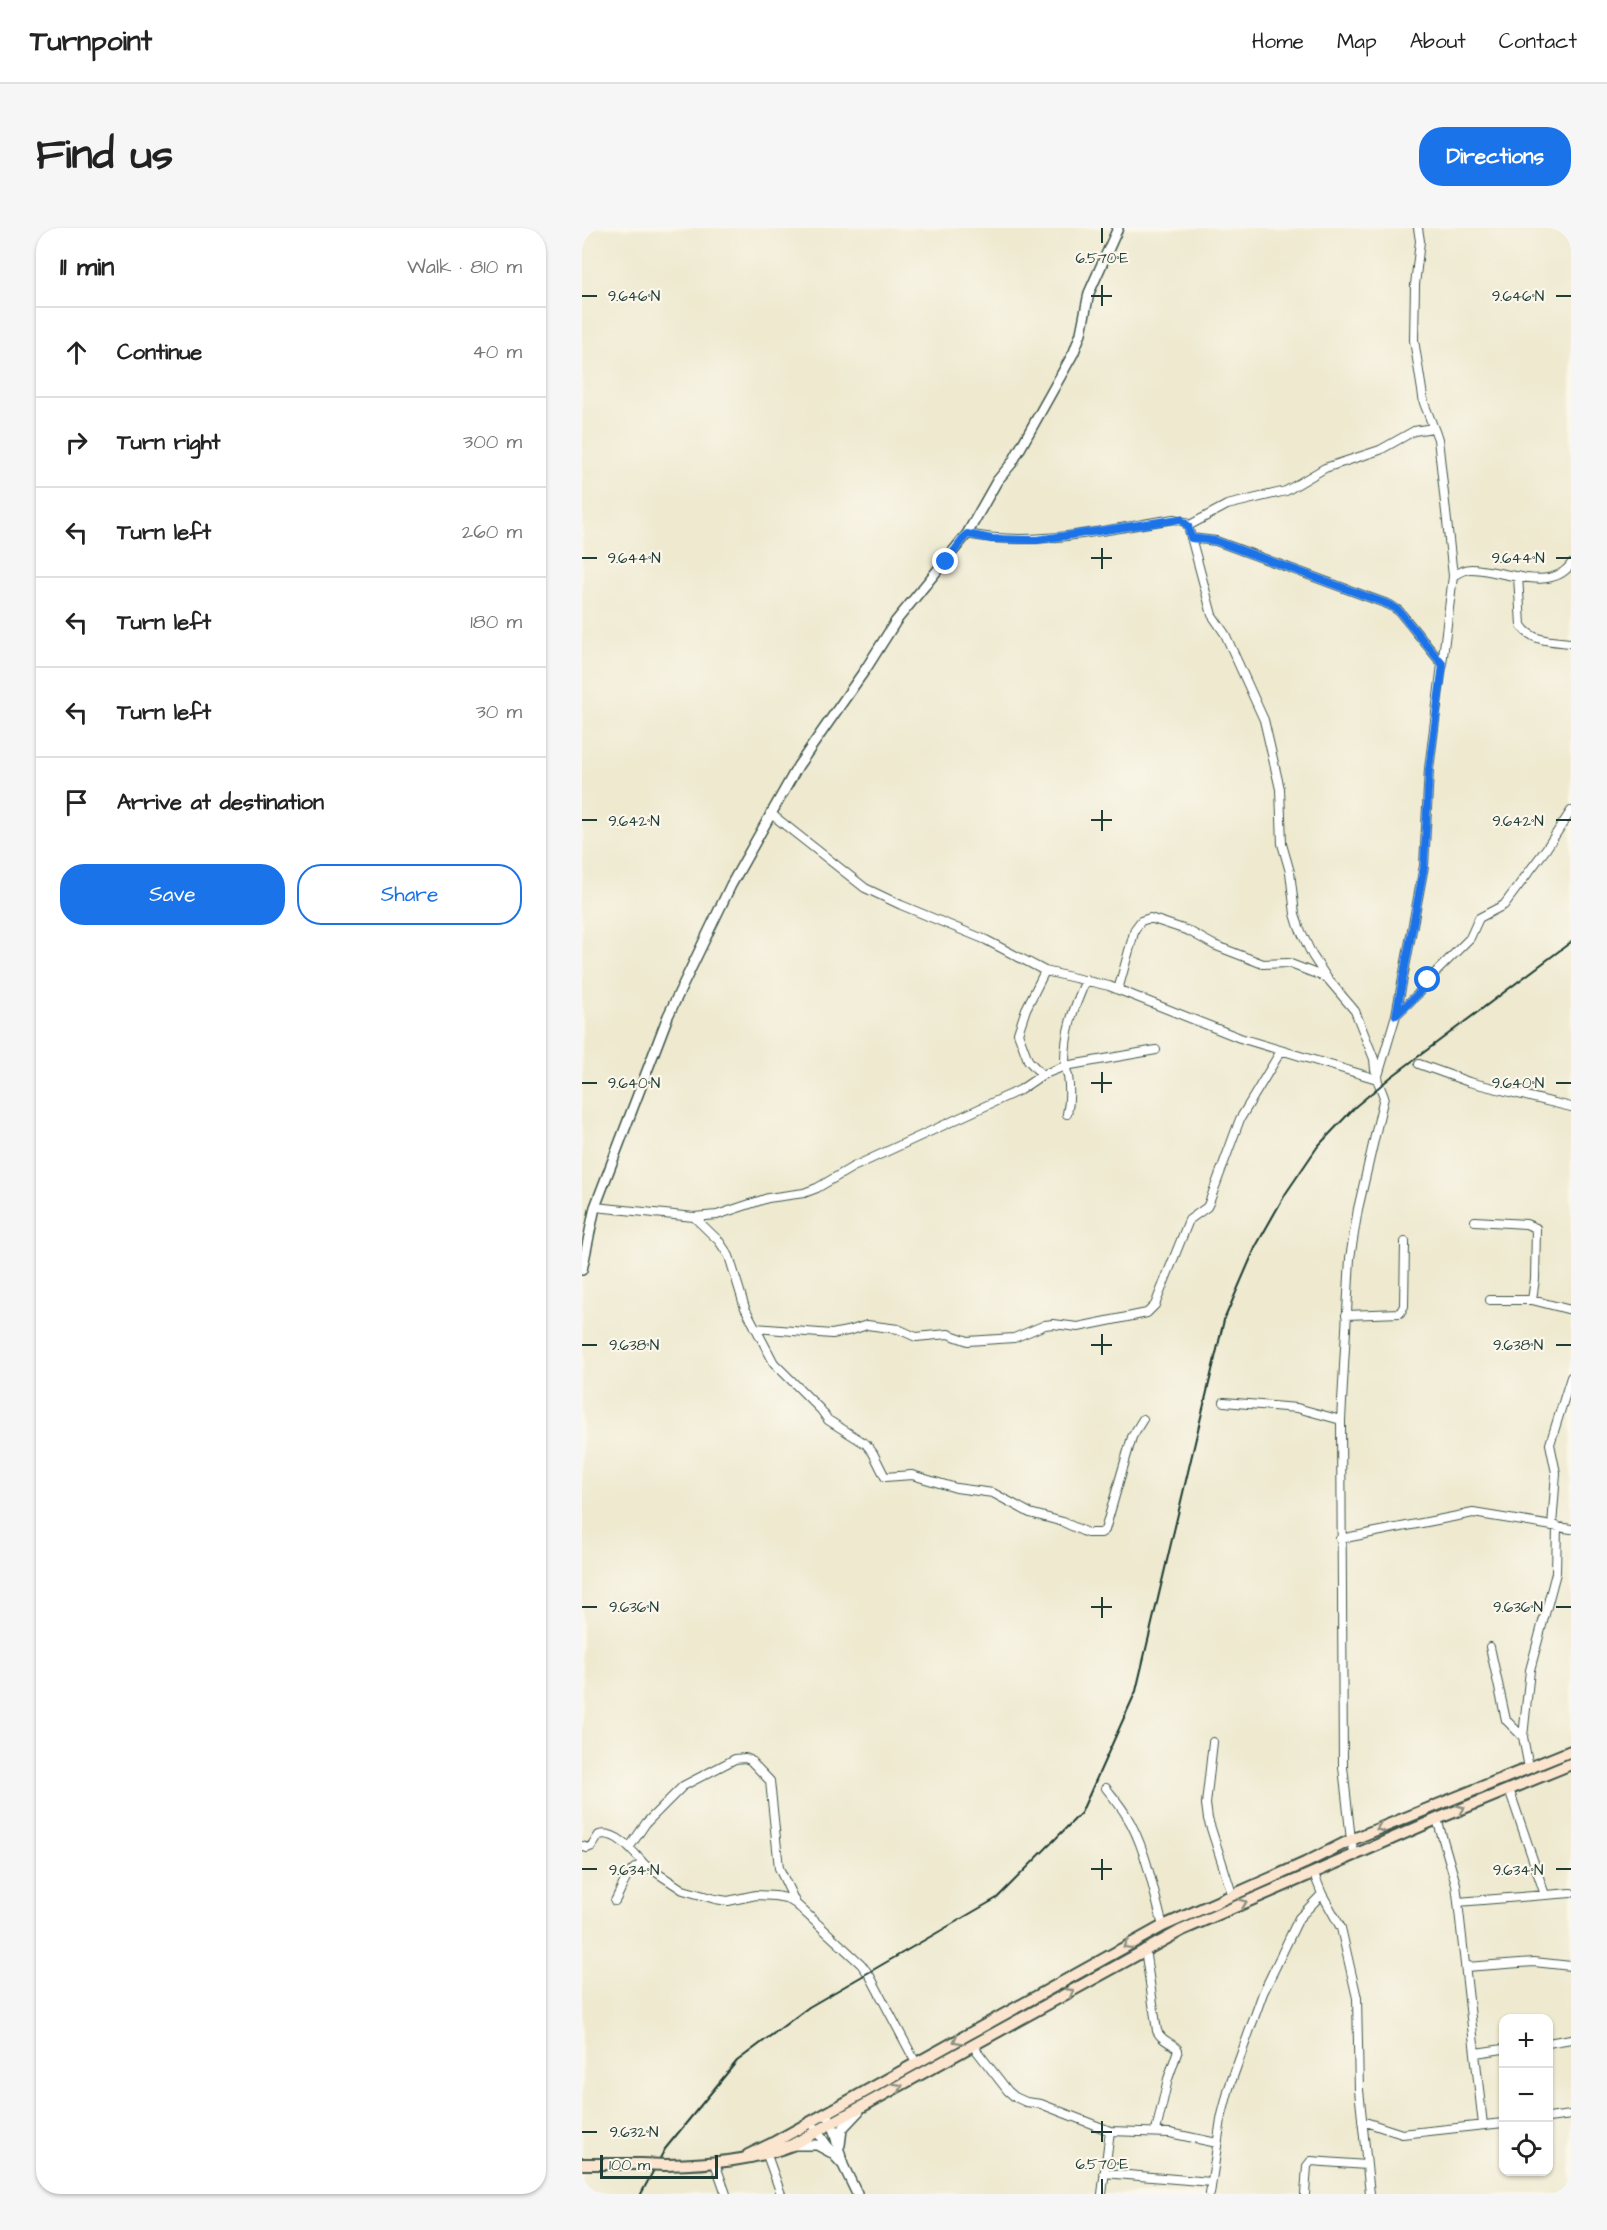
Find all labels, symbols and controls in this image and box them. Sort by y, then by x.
text: Turnpoint [30,22,152,61]
text: Home [1252,27,1304,56]
text: Map [1337,27,1377,56]
text: About [1410,27,1466,56]
text: Contact [1499,27,1577,56]
text: Find us [36,127,173,185]
button: Directions [1419,127,1571,186]
text: 6.570°E [1076,248,1129,269]
text: 11 min [60,249,114,285]
text: Walk · 810 m [407,253,522,281]
text: 9.646°N [608,286,660,307]
text: 9.646°N [1492,286,1544,307]
icon: ahead [60,336,93,369]
text: Continue [117,337,202,368]
text: 40 m [472,338,522,366]
icon: right [60,426,93,459]
text: Turn right [117,427,220,458]
text: 300 m [463,428,522,456]
icon: left [60,516,93,549]
text: Turn left [117,517,211,548]
text: 260 m [462,518,522,546]
text: 9.644°N [607,548,661,569]
route end [932,548,958,574]
text: 9.644°N [1491,548,1545,569]
icon: left [60,606,93,639]
text: Turn left [117,607,211,638]
text: 180 m [470,608,522,636]
icon: left [60,696,93,729]
text: Turn left [117,697,211,728]
text: 30 m [476,698,522,726]
icon: arrive [60,786,93,819]
text: Arrive at destination [117,787,324,818]
text: 9.642°N [608,811,660,832]
text: 9.642°N [1492,811,1544,832]
button: Save [60,864,285,925]
button: Share [297,864,522,925]
route start [1414,966,1440,992]
text: 9.640°N [608,1073,660,1094]
text: 9.640°N [1492,1073,1544,1094]
text: 9.638°N [609,1335,659,1356]
text: 9.638°N [1493,1335,1543,1356]
text: 9.636°N [609,1597,659,1618]
text: 9.636°N [1493,1597,1543,1618]
one-way arrow [1454,1804,1465,1816]
one-way arrow [1376,1821,1387,1833]
text: 9.634°N [609,1860,659,1881]
text: 9.634°N [1493,1860,1543,1881]
one-way arrow [1237,1898,1248,1910]
one-way arrow [1123,1938,1133,1949]
one-way arrow [1063,1987,1074,1999]
map controls [1499,2014,1553,2176]
button: + [1499,2014,1553,2068]
one-way arrow [953,2033,963,2044]
button: − [1499,2068,1553,2122]
one-way arrow [893,2083,904,2094]
text: 9.632°N [610,2122,658,2143]
button: locate [1499,2122,1553,2176]
scale bar [600,2152,718,2180]
text: 100 m [609,2154,650,2176]
text: 6.570°E [1076,2154,1129,2175]

